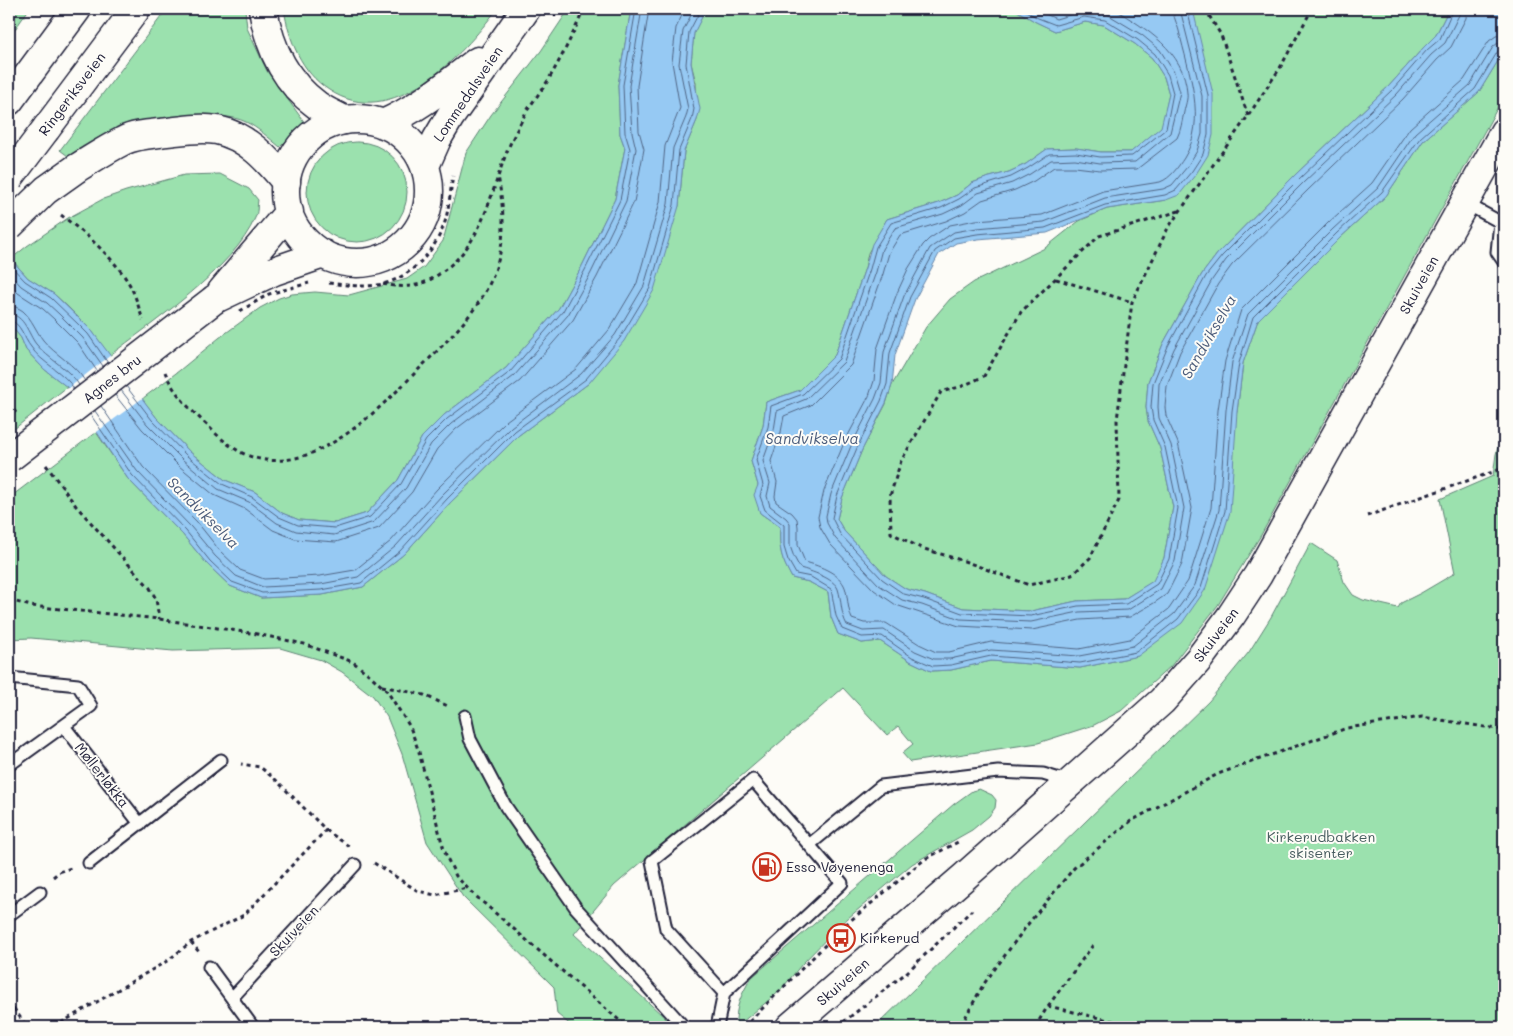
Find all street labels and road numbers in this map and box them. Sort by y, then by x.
street label: Lommedalsveien [429,42,507,145]
street label: Ringeriksveien [34,48,109,139]
street label: Skuiveien [1395,252,1442,317]
street label: Agnes bru [79,350,145,407]
street label: Skuiveien [1189,603,1242,666]
street label: Møllerløkka [71,738,134,811]
street label: Skuiveien [265,901,322,961]
street label: Skuiveien [812,953,873,1010]

